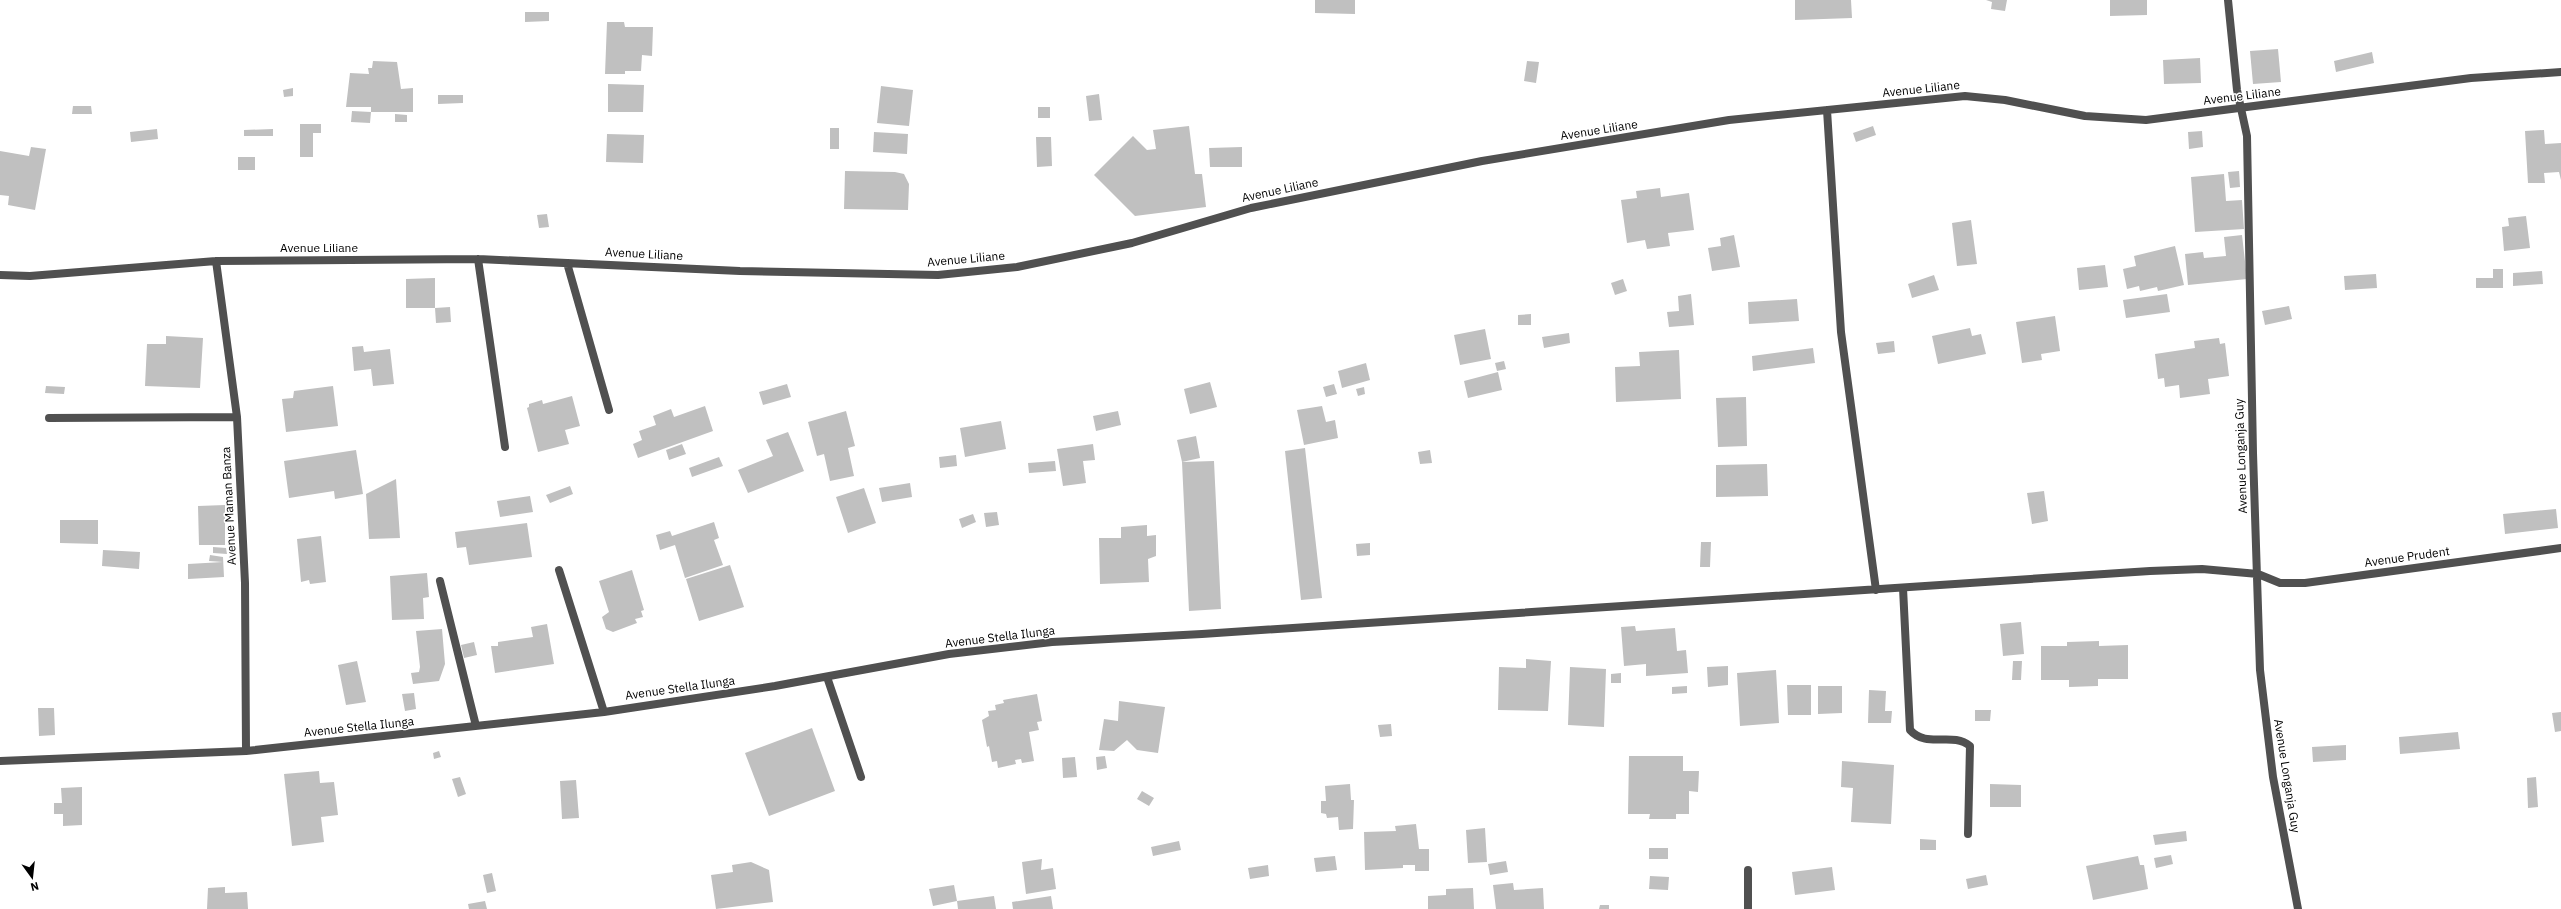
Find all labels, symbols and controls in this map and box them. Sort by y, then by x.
street label: Avenue Liliane [1881,77,1961,100]
street label: Avenue Liliane [2202,83,2282,108]
street label: Avenue Liliane [1559,116,1639,143]
street label: Avenue Liliane [1240,174,1320,205]
street label: Avenue Liliane [280,240,358,255]
street label: Avenue Liliane [605,244,684,263]
street label: Avenue Liliane [926,248,1006,269]
street label: Avenue Longanja Guy [2231,398,2250,514]
street label: Avenue Maman Banza [218,446,239,566]
street label: Avenue Prudent [2363,543,2450,570]
street label: Avenue Stella Ilunga [944,622,1056,651]
street label: Avenue Stella Ilunga [624,672,736,703]
street label: Avenue Stella Ilunga [303,713,415,740]
street label: Avenue Longanja Guy [2271,718,2304,834]
north arrow [12,857,52,897]
text: N [29,879,40,894]

